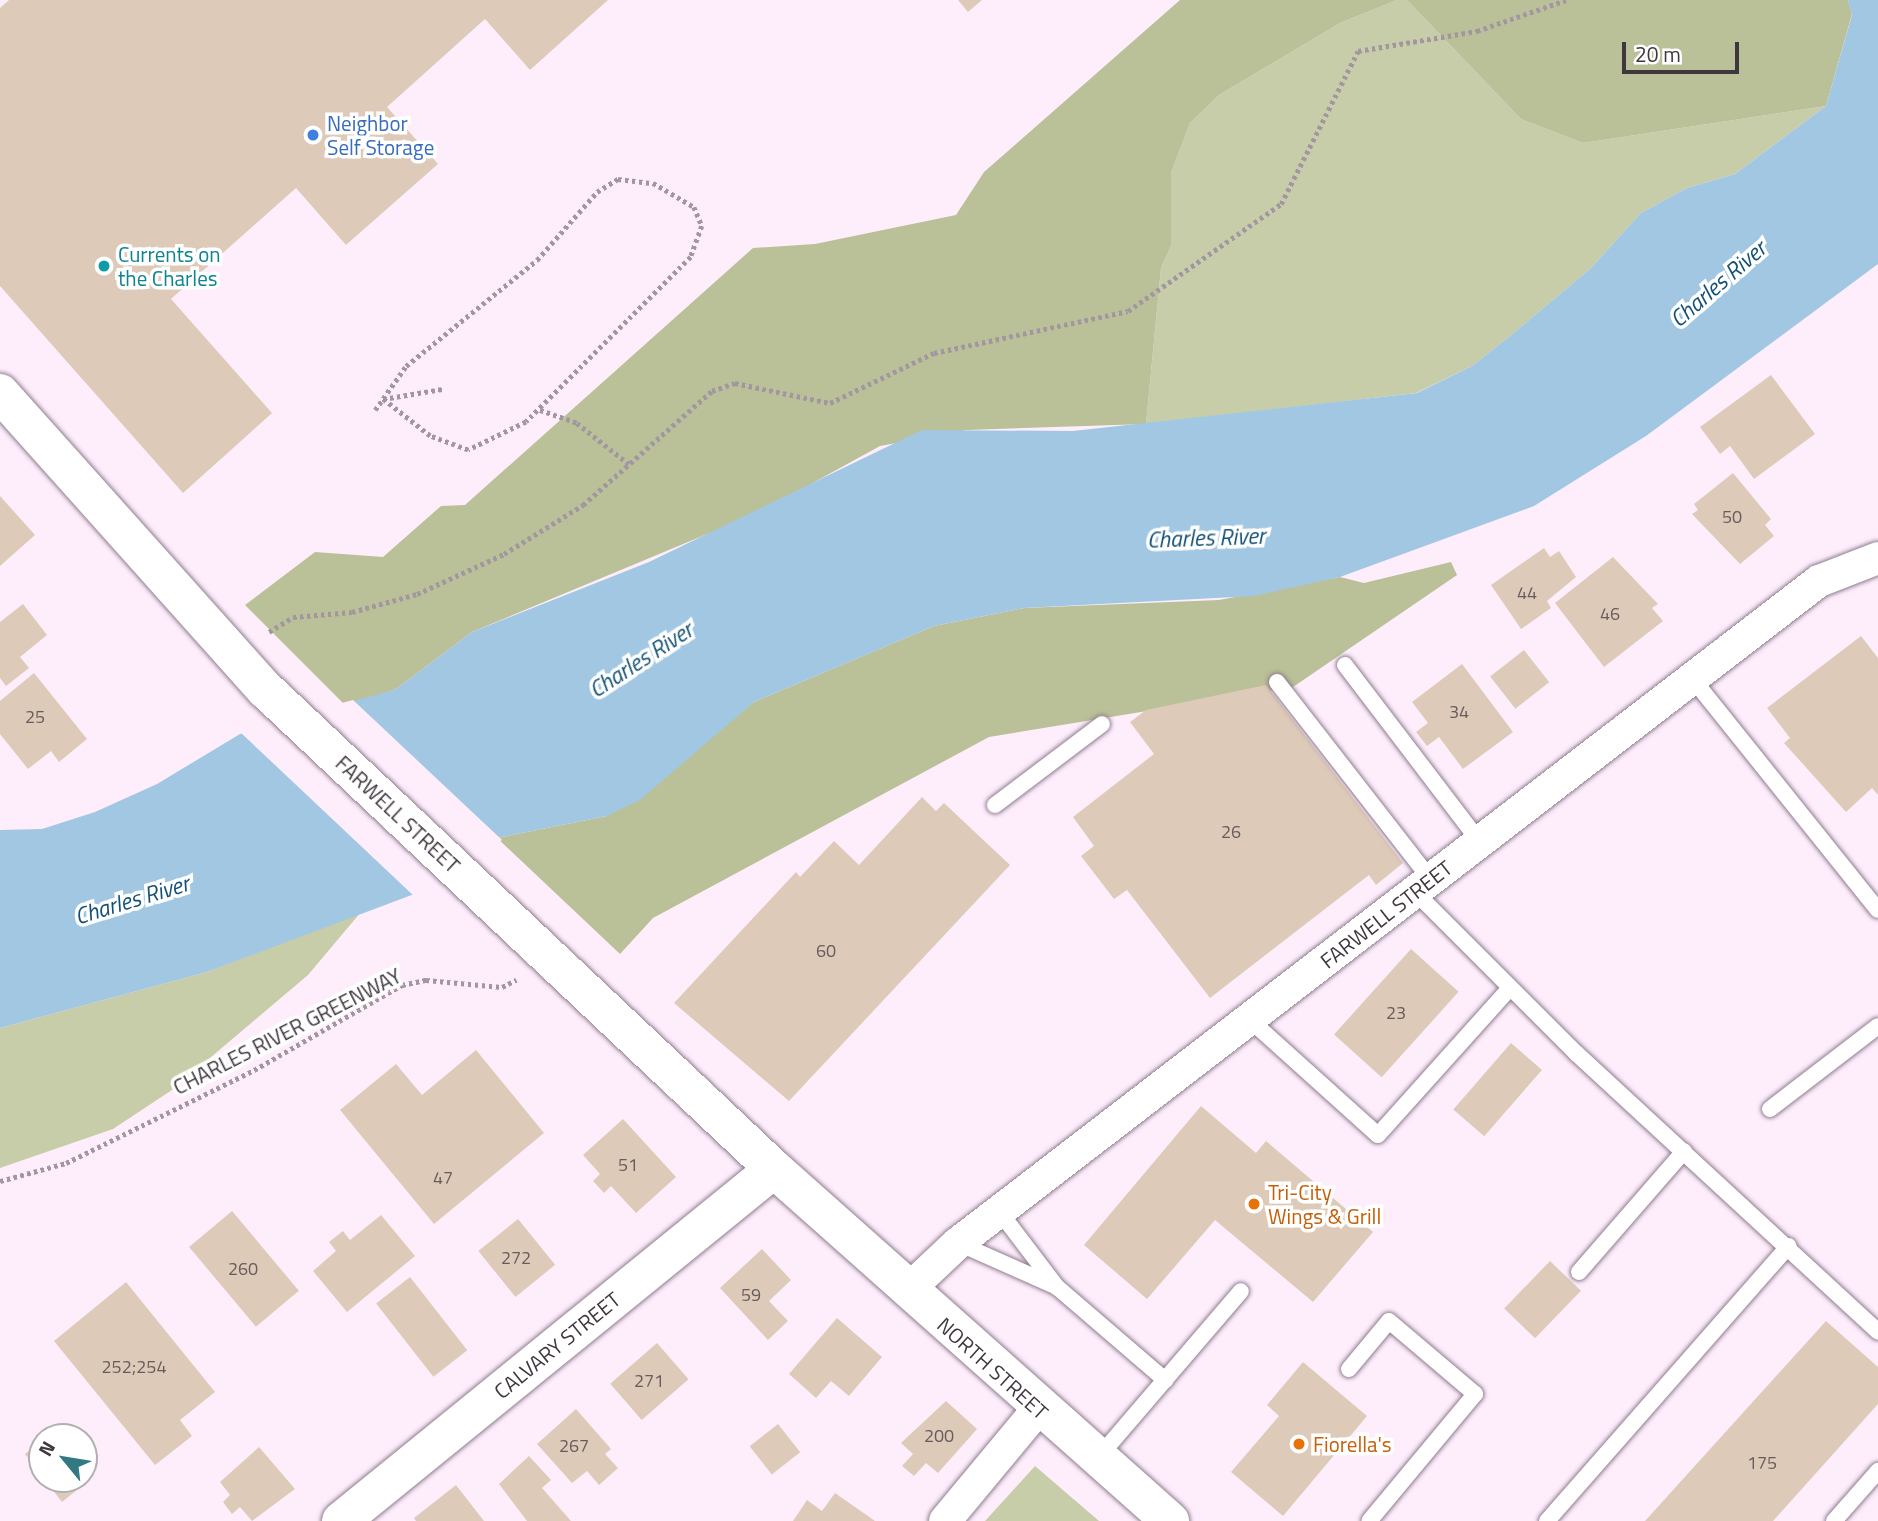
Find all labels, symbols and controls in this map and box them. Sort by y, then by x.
scale bar [1626,28,1743,72]
text: 20 m [1635,38,1681,70]
place label: Neighbor Self Storage [327,110,434,160]
marker: Neighbor Self Storage [305,127,321,143]
water label: Charles River [1664,235,1772,333]
place label: Currents on the Charles [118,241,221,291]
marker: Currents on the Charles [96,258,112,274]
house number: 50 [1722,506,1742,528]
water label: Charles River [1147,522,1265,554]
house number: 44 [1517,582,1537,604]
house number: 46 [1600,603,1620,625]
water label: Charles River [584,616,698,704]
house number: 34 [1449,701,1469,723]
house number: 25 [25,706,45,728]
street label: FARWELL STREET [331,750,465,878]
house number: 26 [1221,821,1241,843]
street label: FARWELL STREET [1315,855,1457,973]
water label: Charles River [72,870,192,930]
house number: 60 [816,940,836,962]
street label: CHARLES RIVER GREENWAY [169,962,405,1100]
house number: 23 [1386,1002,1406,1024]
house number: 51 [618,1154,638,1176]
house number: 47 [433,1167,453,1189]
place label: Tri-City Wings & Grill [1268,1179,1381,1229]
marker: Tri-City Wings & Grill [1246,1196,1262,1212]
house number: 272 [501,1247,531,1269]
house number: 260 [228,1258,258,1280]
house number: 59 [741,1284,761,1306]
street label: CALVARY STREET [489,1286,625,1404]
street label: NORTH STREET [932,1312,1054,1424]
house number: 252;254 [102,1356,166,1378]
house number: 271 [634,1370,664,1392]
north arrow [28,1423,98,1493]
house number: 200 [924,1425,954,1447]
place label: Fiorella's [1313,1431,1392,1457]
text: N [30,1435,62,1461]
house number: 267 [559,1435,589,1457]
marker: Fiorella's [1291,1436,1307,1452]
house number: 175 [1747,1452,1777,1474]

